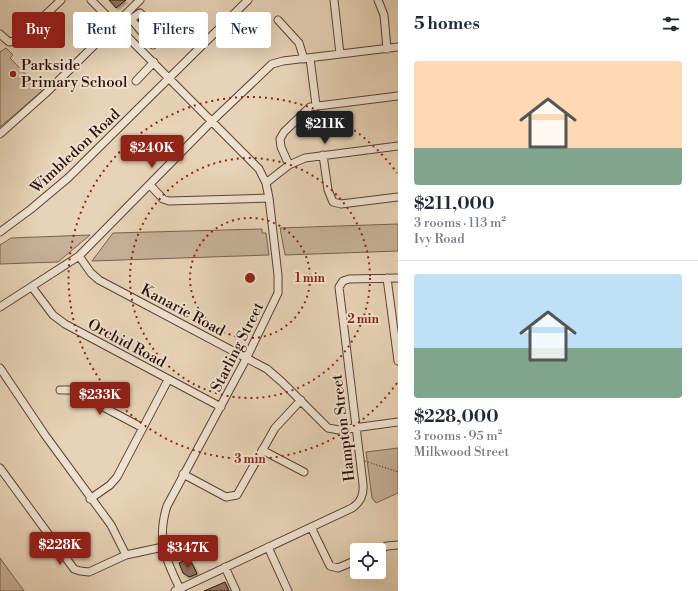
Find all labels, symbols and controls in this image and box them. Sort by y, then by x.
chip: Buy [12,12,65,48]
chip: Rent [73,12,131,48]
chip: Filters [139,12,208,48]
chip: New [216,12,271,48]
text: 5 homes [414,13,480,35]
icon: filters [660,13,682,35]
place label: Parkside Primary School [21,56,128,92]
marker: Parkside Primary School [8,69,18,79]
icon: home [512,87,584,159]
street label: Wimbledon Road [26,105,124,198]
pin: $211K [297,111,353,145]
text: $211K [305,116,345,132]
pin: $240K [124,135,180,169]
text: $240K [130,140,174,156]
text: $211,000 [414,193,494,215]
text: 3 rooms · 113 m² [414,215,506,231]
text: Ivy Road [414,231,465,247]
centre of rings [243,271,257,285]
text: 1 min [295,271,326,286]
street label: Kanarie Road [137,280,229,341]
street label: Starling Street [207,299,268,395]
icon: home [512,300,584,372]
text: 2 min [347,312,379,327]
street label: Orchid Road [84,315,170,372]
street label: Hampton Street [327,373,359,483]
pin: $233K [72,382,128,416]
text: $233K [79,387,121,403]
text: $228,000 [414,406,499,428]
text: 3 rooms · 95 m² [414,428,502,444]
text: Milkwood Street [414,444,509,460]
text: 3 min [234,452,266,467]
pin: $228K [32,532,88,566]
pin: $347K [160,535,216,569]
text: $228K [39,537,81,553]
text: $347K [167,540,209,556]
map controls [350,543,386,579]
button: locate [350,543,386,579]

